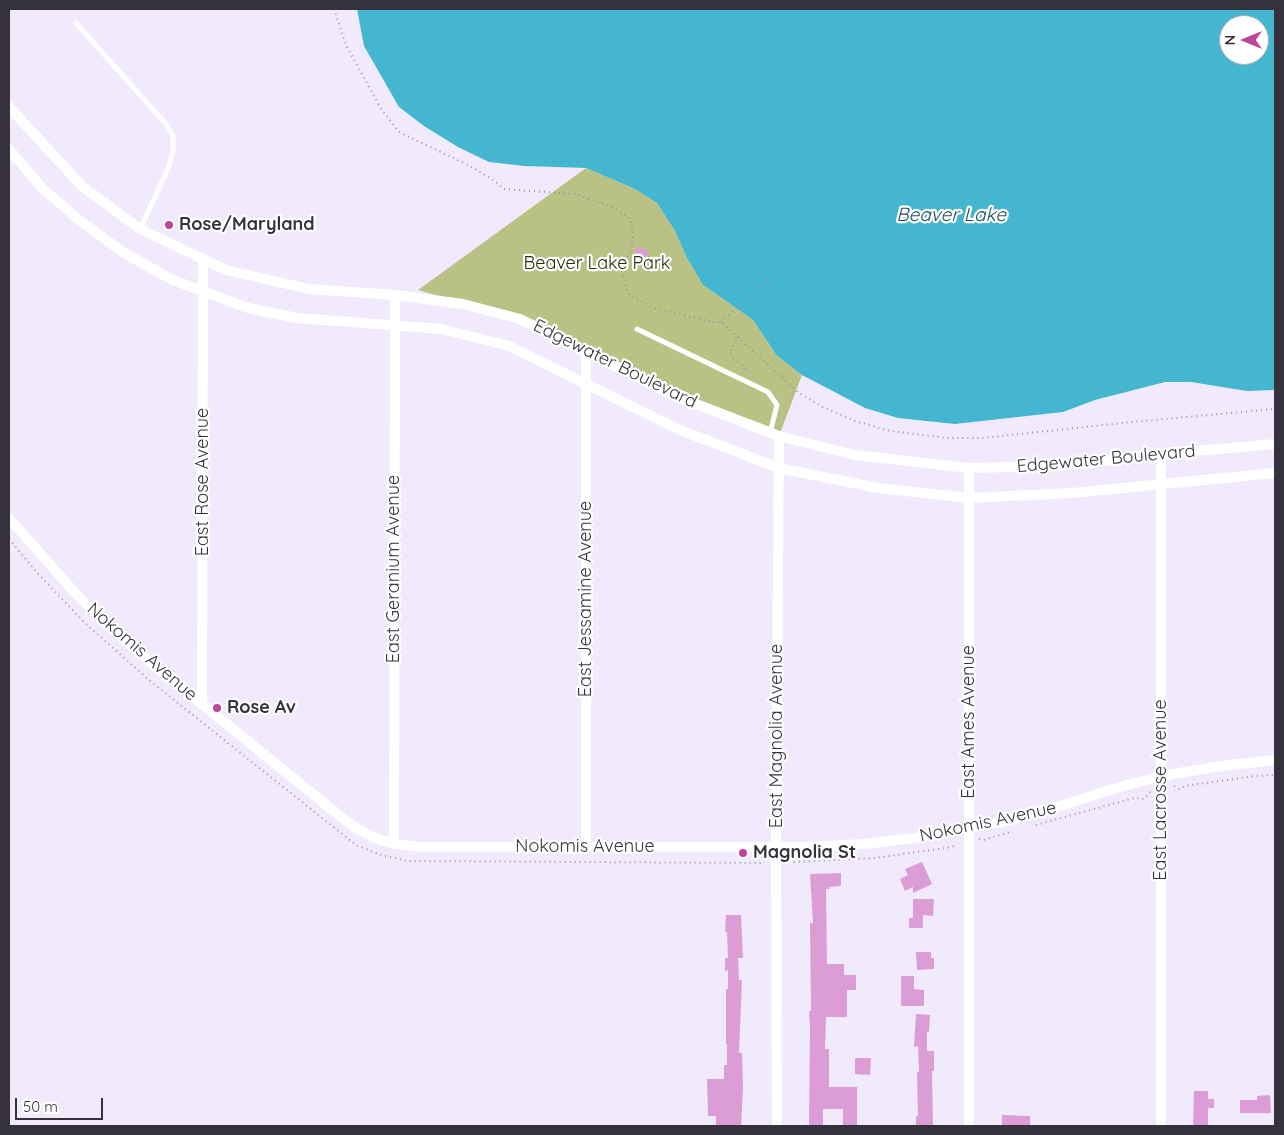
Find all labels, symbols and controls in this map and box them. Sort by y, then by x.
north arrow [1219,15,1269,65]
text: N [1221,35,1239,45]
water label: Beaver Lake [896,204,1006,226]
place label: Rose/Maryland [179,214,315,236]
marker: Rose/Maryland [163,219,175,231]
park label: Beaver Lake Park [524,253,670,275]
street label: Edgewater Boulevard [530,315,700,413]
street label: East Rose Avenue [192,408,214,556]
street label: Edgewater Boulevard [1016,440,1196,478]
street label: East Geranium Avenue [383,475,405,663]
street label: East Jessamine Avenue [575,501,597,697]
street label: Nokomis Avenue [82,598,202,706]
street label: East Magnolia Avenue [766,644,788,828]
street label: East Ames Avenue [958,645,980,799]
place label: Rose Av [227,697,296,719]
street label: East Lacrosse Avenue [1150,699,1172,881]
marker: Rose Av [211,702,223,714]
street label: Nokomis Avenue [918,797,1058,847]
street label: Nokomis Avenue [515,836,655,858]
place label: Magnolia St [753,842,856,864]
marker: Magnolia St [737,847,749,859]
scale bar [18,1088,105,1120]
text: 50 m [23,1097,58,1116]

